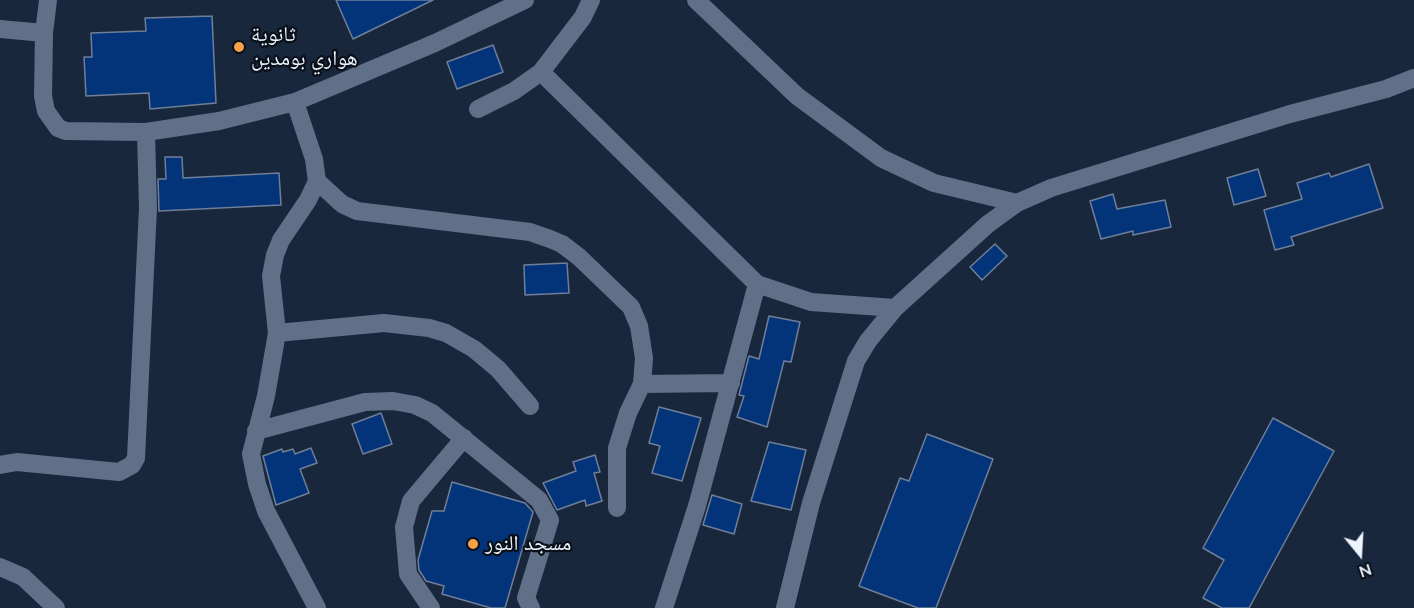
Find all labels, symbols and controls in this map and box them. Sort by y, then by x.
place label: ثانوية هواري بومدين [251,22,358,72]
marker: ثانوية هواري بومدين [232,40,246,54]
north arrow [1330,524,1390,584]
place label: مسجد النور [485,531,571,557]
marker: مسجد النور [466,537,480,551]
text: N [1357,560,1374,582]

